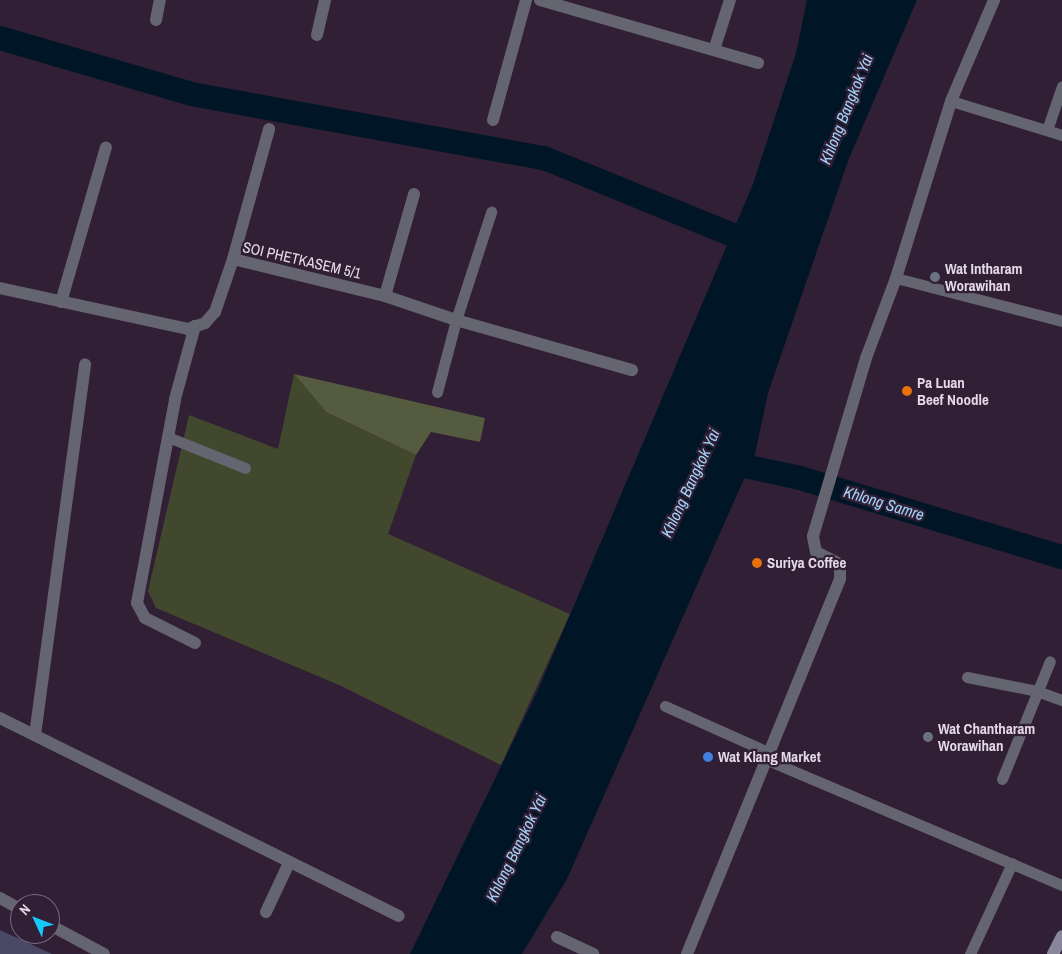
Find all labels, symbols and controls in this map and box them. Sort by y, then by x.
water label: Khlong Bangkok Yai [815,51,877,167]
street label: SOI PHETKASEM 5/1 [241,238,363,282]
place label: Wat Intharam Worawihan [945,259,1022,294]
marker: Wat Intharam Worawihan [929,271,941,283]
place label: Pa Luan Beef Noodle [917,373,989,408]
marker: Pa Luan Beef Noodle [901,385,913,397]
water label: Khlong Bangkok Yai [656,426,724,540]
water label: Khlong Samre [841,482,927,524]
place label: Suriya Coffee [767,554,846,572]
marker: Suriya Coffee [751,557,763,569]
place label: Wat Chantharam Worawihan [938,719,1035,754]
marker: Wat Chantharam Worawihan [922,731,934,743]
place label: Wat Klang Market [718,748,821,766]
marker: Wat Klang Market [702,751,714,763]
water label: Khlong Bangkok Yai [482,791,550,905]
north arrow [10,894,60,944]
text: N [15,900,34,919]

